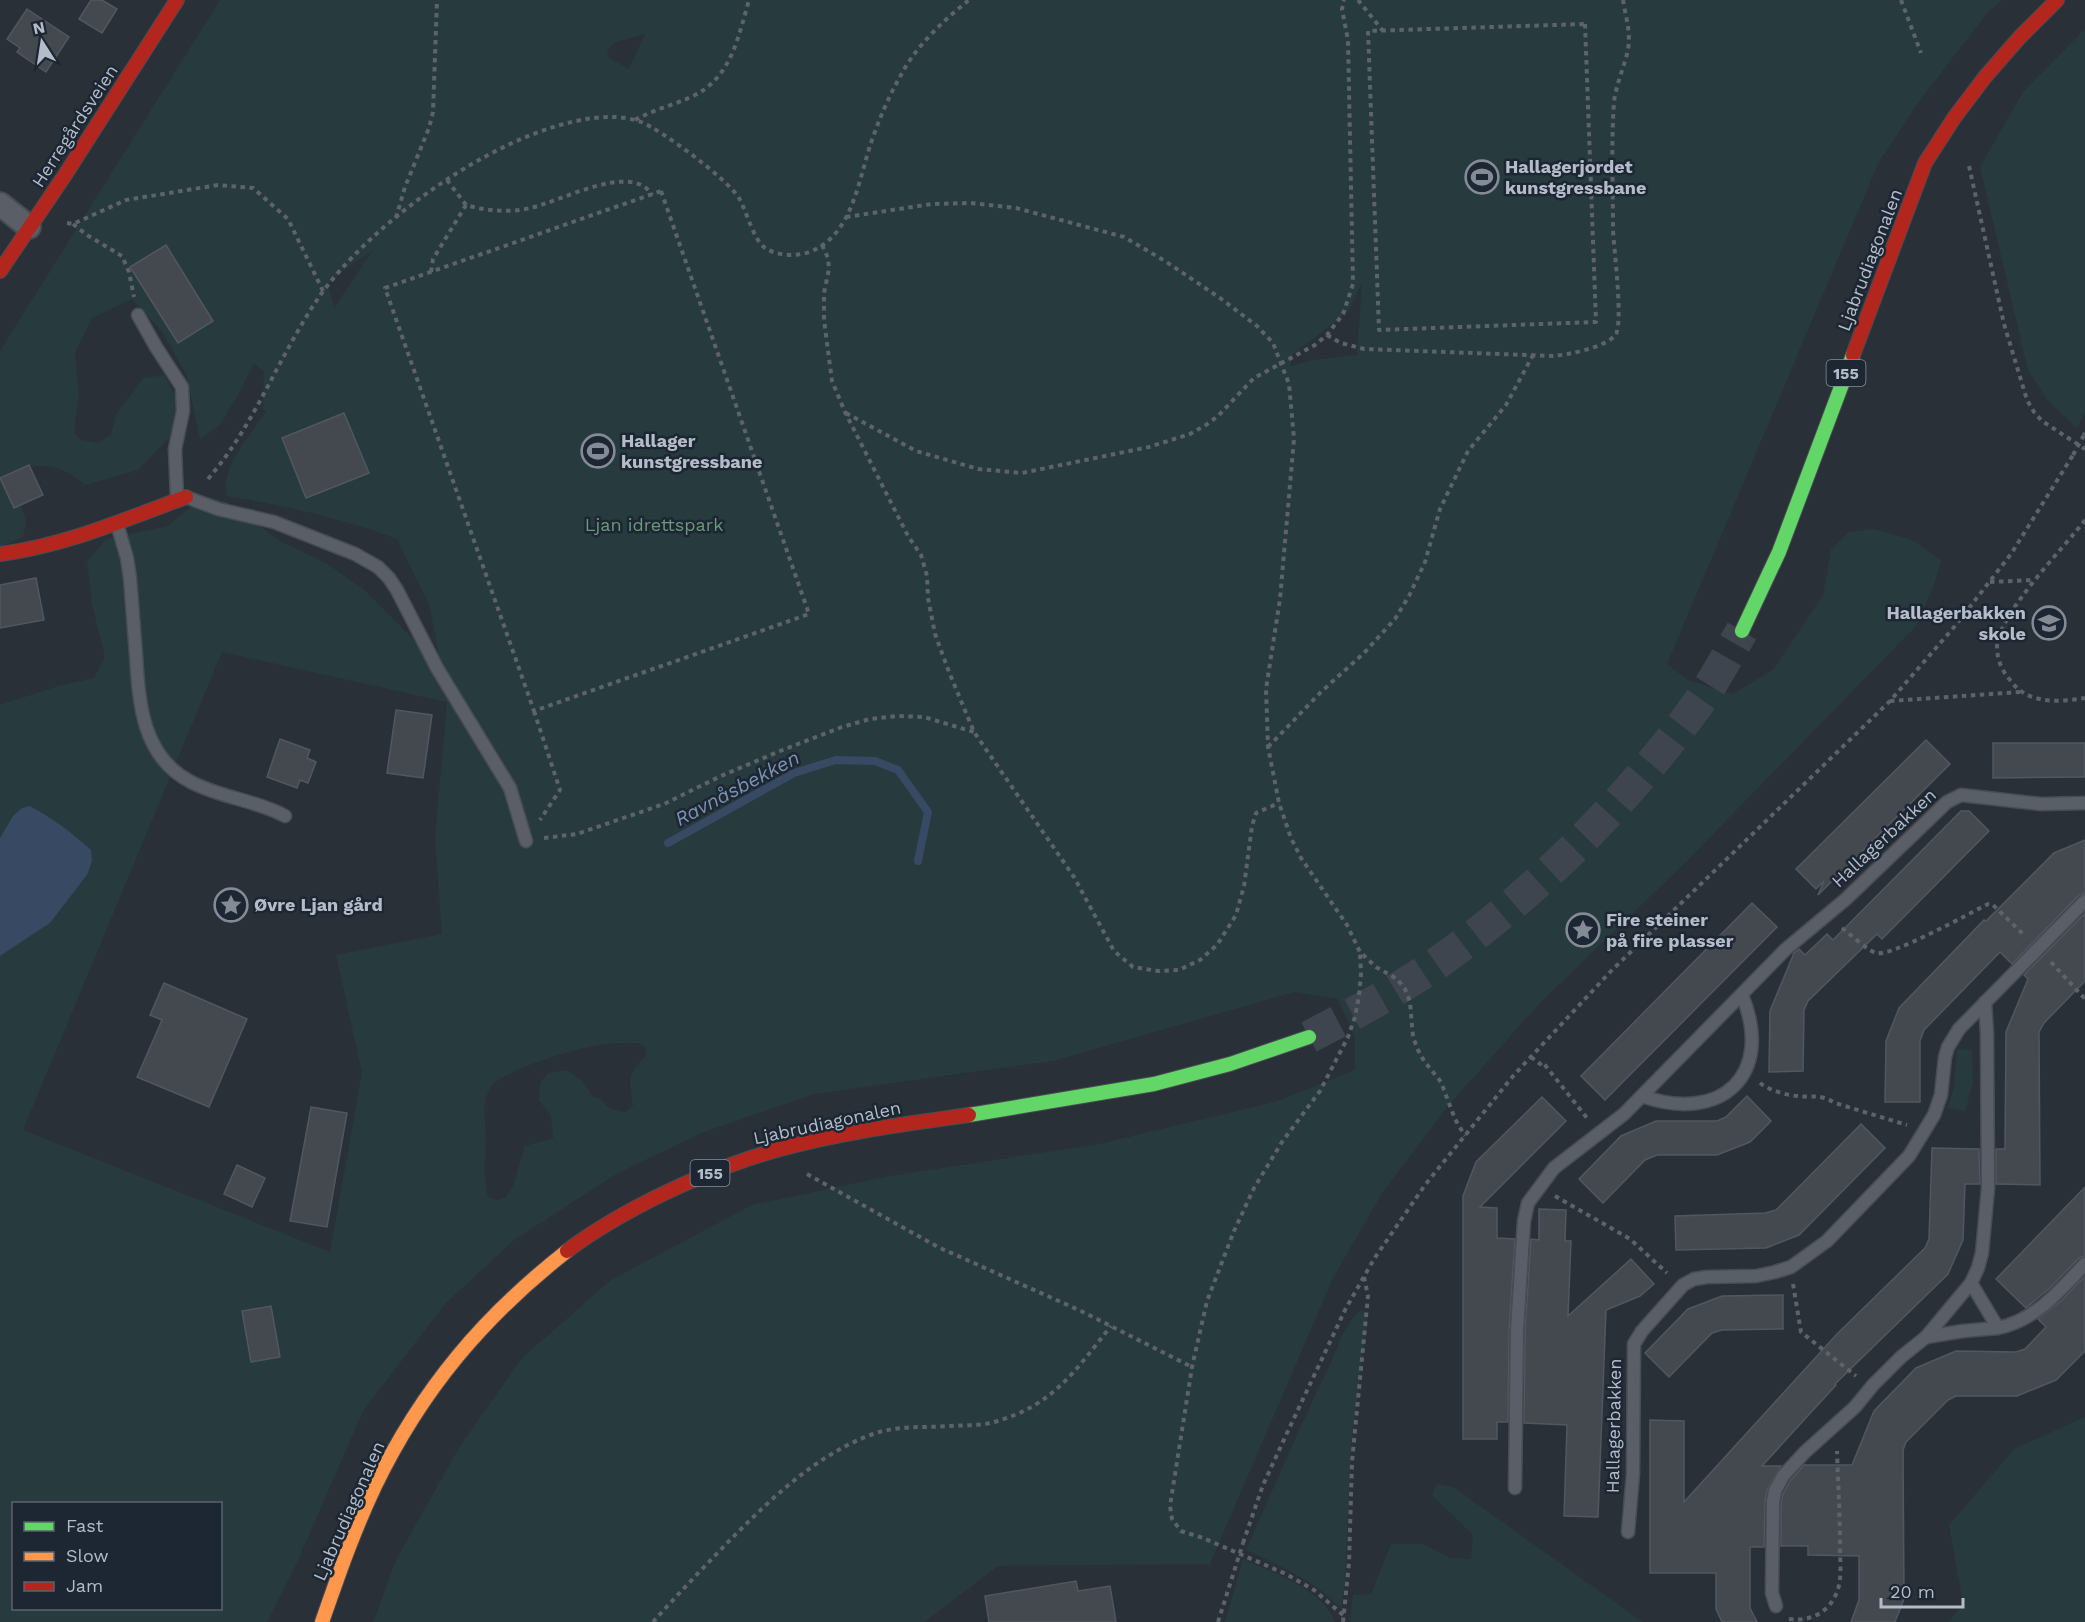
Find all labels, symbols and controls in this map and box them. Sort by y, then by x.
north arrow [12,12,72,72]
text: N [31,17,47,38]
street label: Herregårdsveien [27,61,122,191]
place label: Hallagerjordet kunstgressbane [1505,156,1646,198]
sports icon: Hallagerjordet kunstgressbane [1464,159,1500,195]
street label: Ljabrudiagonalen [1833,186,1906,334]
road number: 155 [1826,360,1866,386]
place label: Hallager kunstgressbane [621,430,762,472]
sports icon: Hallager kunstgressbane [580,433,616,469]
park label: Ljan idrettspark [585,514,723,535]
place label: Hallagerbakken skole [1886,602,2026,644]
school or university icon: Hallagerbakken skole [2031,605,2067,641]
water label: Ravnåsbekken [671,745,803,831]
street label: Hallagerbakken [1827,784,1940,891]
place icon: Øvre Ljan gård [213,887,249,923]
place label: Øvre Ljan gård [254,894,383,915]
place label: Fire steiner på fire plasser [1606,909,1734,951]
place icon: Fire steiner på fire plasser [1565,912,1601,948]
street label: Ljabrudiagonalen [751,1097,903,1148]
road number: 155 [690,1160,730,1186]
street label: Hallagerbakken [1602,1358,1625,1494]
street label: Ljabrudiagonalen [308,1438,389,1584]
legend [12,1502,222,1610]
text: Fast [66,1515,104,1536]
text: Slow [66,1545,109,1566]
scale bar [1881,1571,1964,1609]
text: Jam [66,1575,103,1596]
text: 20 m [1890,1581,1935,1602]

